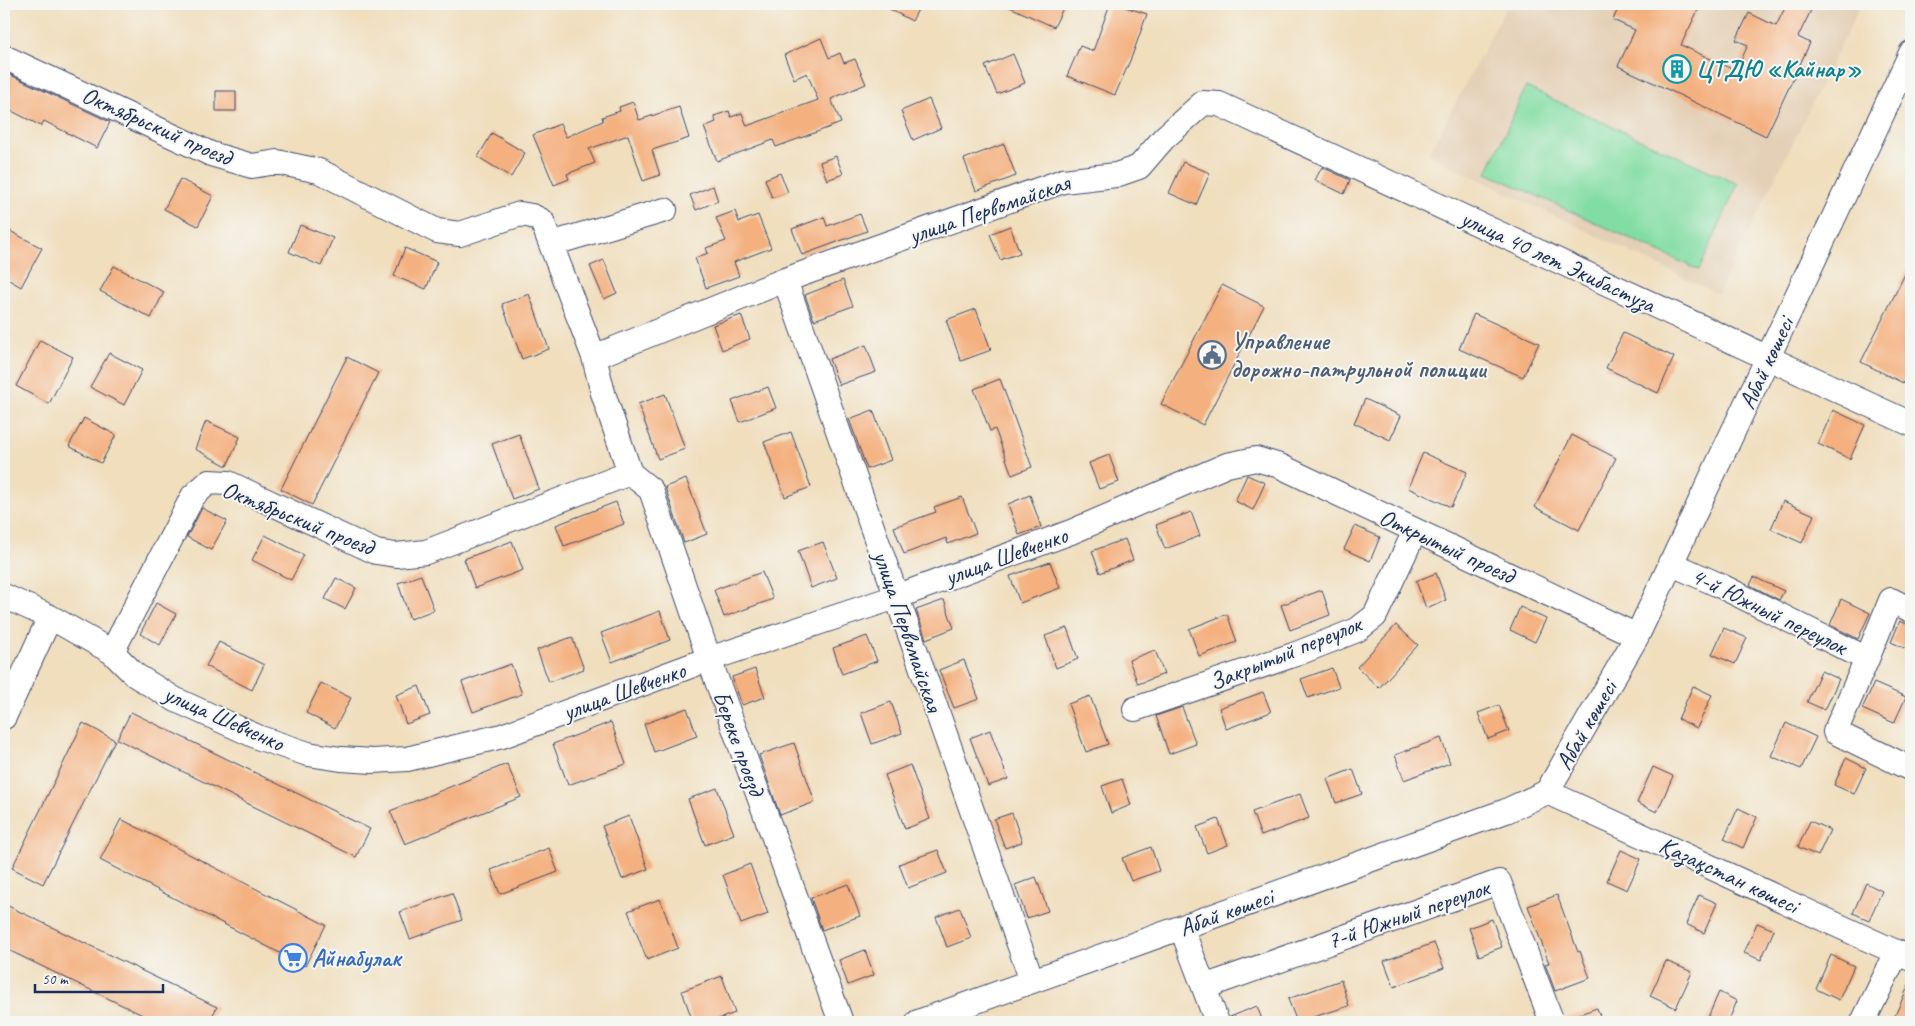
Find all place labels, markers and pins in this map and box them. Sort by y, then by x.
building icon: ЦТДЮ «Кайнар» [1662,54,1692,84]
place label: ЦТДЮ «Кайнар» [1696,54,1861,84]
place label: Управление дорожно-патрульной полиции [1231,326,1488,384]
public building icon: Управление дорожно-патрульной полиции [1197,340,1227,370]
supermarket icon: Айнабулак [278,943,308,973]
place label: Айнабулак [312,943,403,973]

